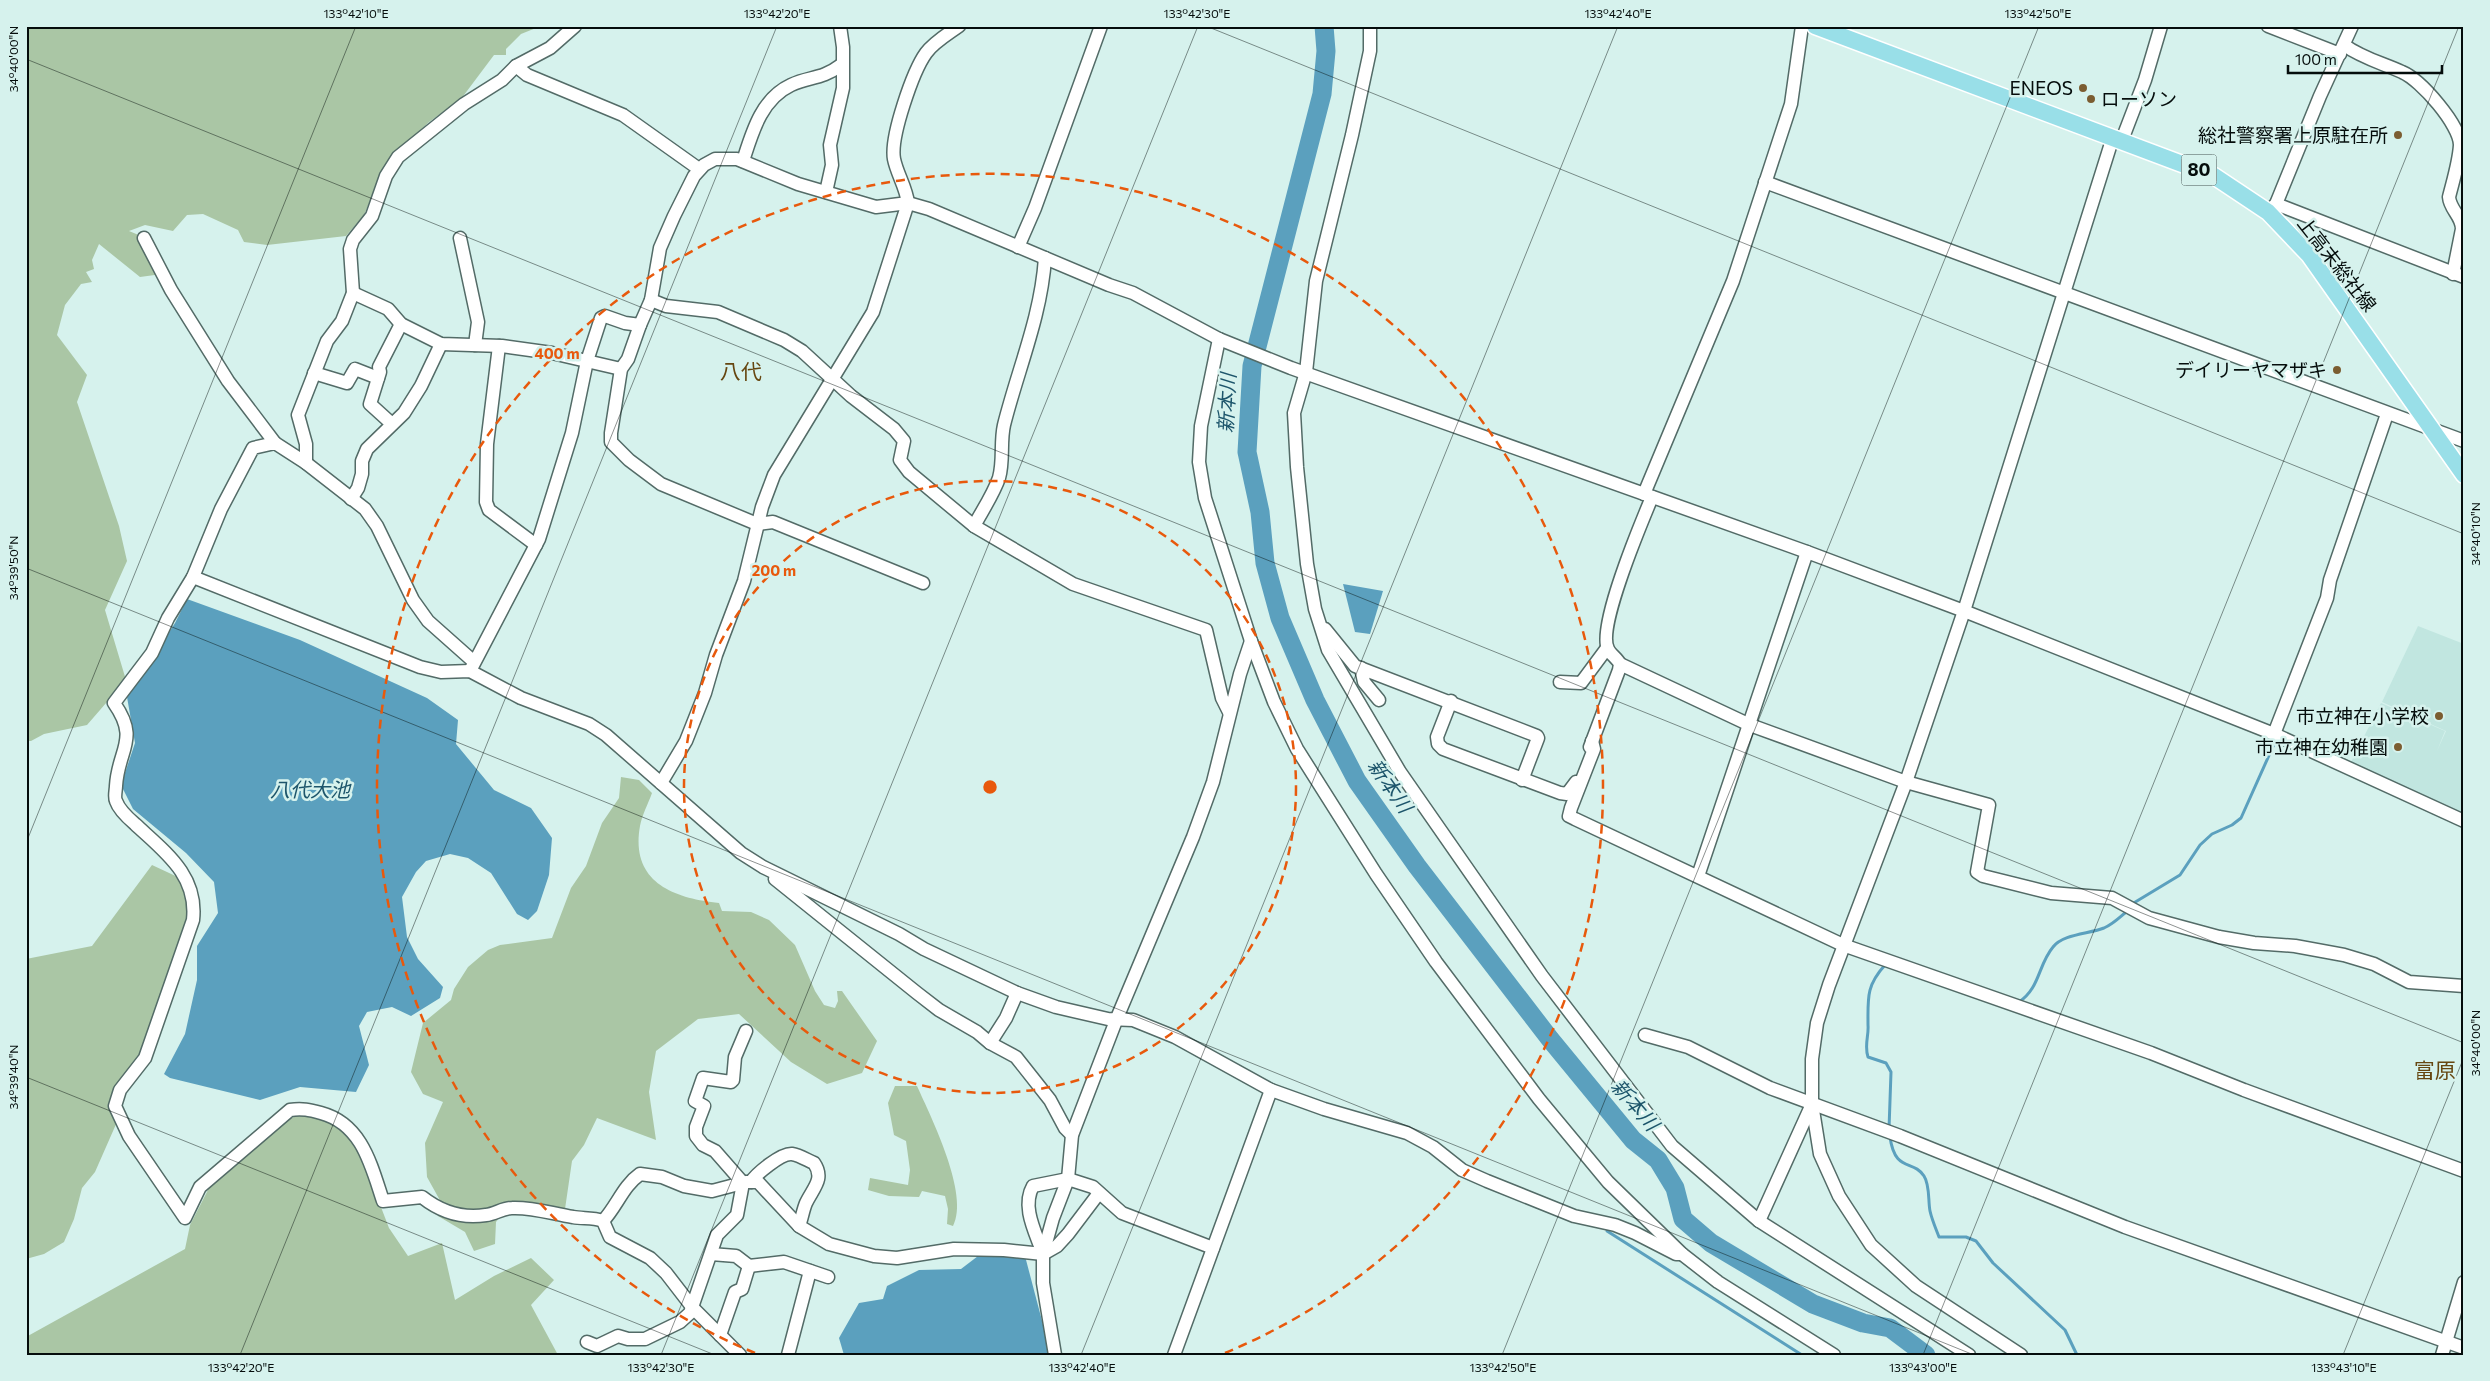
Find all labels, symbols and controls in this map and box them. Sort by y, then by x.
text: 133°42'10"E [323,6,389,20]
text: 133°42'20"E [744,6,810,20]
text: 133°42'30"E [1164,6,1230,20]
text: 133°42'40"E [1584,6,1652,20]
text: 133°42'50"E [2005,6,2071,20]
text: 34°40'00"N [6,26,20,92]
scale bar [2288,42,2441,74]
text: 100 m [2295,50,2337,68]
place label: ENEOS [2009,76,2073,99]
marker: ENEOS [2077,82,2089,94]
place label: ローソン [2101,87,2177,110]
marker: ローソン [2085,93,2097,105]
place label: 総社警察署上原駐在所 [2198,123,2388,146]
marker: 総社警察署上原駐在所 [2392,129,2404,141]
road number: 80 [2182,154,2216,186]
street label: 上高末総社線 [2293,212,2382,316]
text: 400 m [534,344,580,362]
district label: 八代 [720,358,762,383]
place label: デイリーヤマザキ [2175,358,2327,381]
marker: デイリーヤマザキ [2331,364,2343,376]
water label: 新本川 [1212,370,1240,434]
text: 34°40'10"N [2468,502,2482,566]
text: 34°39'50"N [6,536,20,600]
text: 200 m [752,561,796,579]
place label: 市立神在小学校 [2296,704,2429,727]
marker: 市立神在小学校 [2433,710,2445,722]
place label: 市立神在幼稚園 [2255,735,2388,758]
marker: 市立神在幼稚園 [2392,741,2404,753]
water label: 新本川 [1364,754,1419,819]
water label: 八代大池 [270,777,352,801]
centre of rings [981,778,999,796]
text: 34°40'00"N [2468,1010,2482,1076]
text: 34°39'40"N [6,1045,20,1109]
district label: 富原 [2414,1057,2456,1082]
water label: 新本川 [1607,1074,1666,1136]
text: 133°42'20"E [208,1360,274,1374]
text: 133°42'30"E [628,1360,694,1374]
text: 133°42'40"E [1048,1360,1116,1374]
text: 133°42'50"E [1470,1360,1536,1374]
text: 133°43'00"E [1889,1360,1957,1374]
text: 133°43'10"E [2311,1360,2377,1374]

